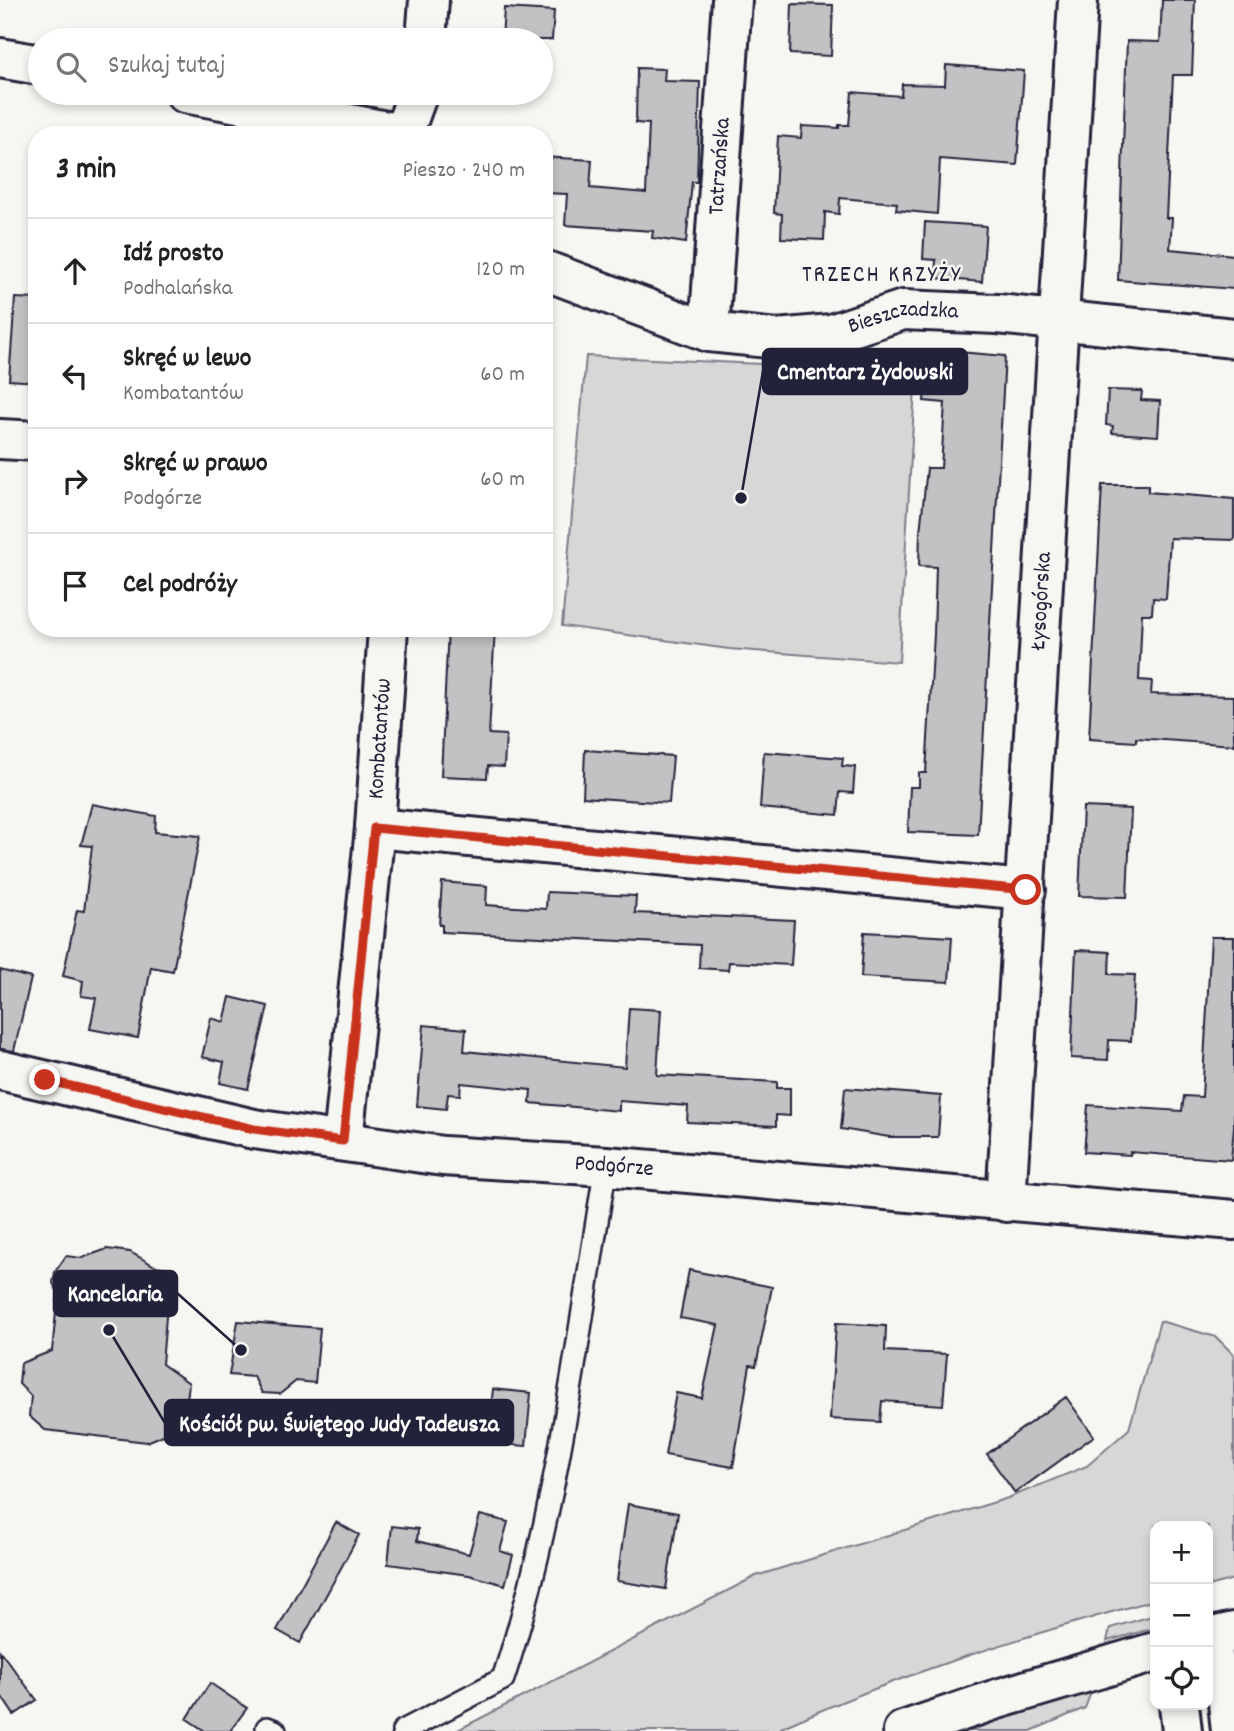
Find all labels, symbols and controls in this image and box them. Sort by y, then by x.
search box [28,28,553,105]
icon: search [52,48,90,86]
text: Szukaj tutaj [108,48,226,85]
street label: Tatrzańska [701,116,740,216]
text: 3 min [56,150,116,193]
text: Pieszo · 240 m [403,155,525,188]
text: Idź prosto [123,236,224,273]
icon: ahead [56,252,94,290]
text: 120 m [476,254,525,287]
district label: TRZECH KRZYŻY [802,259,962,293]
text: Podhalańska [123,273,233,306]
street label: Bieszczadzka [844,293,960,344]
text: Skręć w lewo [123,341,251,378]
callout: Cmentarz Żydowski [763,349,967,394]
icon: left [56,357,94,395]
text: Cmentarz Żydowski [777,357,954,391]
text: 60 m [480,359,525,392]
text: Kombatantów [123,378,244,411]
text: Skręć w prawo [123,446,267,483]
icon: right [56,462,94,500]
text: 60 m [480,464,525,497]
text: Podgórze [123,483,202,516]
street label: Łysogórska [1023,550,1061,652]
icon: arrive [56,567,94,605]
text: Cel podróży [123,567,237,604]
street label: Kombatantów [360,677,401,800]
route start [1010,874,1041,905]
route end [29,1064,60,1095]
street label: Podgórze [573,1148,655,1187]
callout: Kancelaria [54,1271,177,1316]
text: Kancelaria [67,1279,163,1313]
callout: Kościół pw. Świętego Judy Tadeusza [165,1400,513,1445]
text: Kościół pw. Świętego Judy Tadeusza [179,1409,500,1443]
map controls [1150,1521,1213,1710]
button: + [1150,1521,1213,1584]
button: − [1150,1584,1213,1647]
button: locate [1150,1647,1213,1710]

